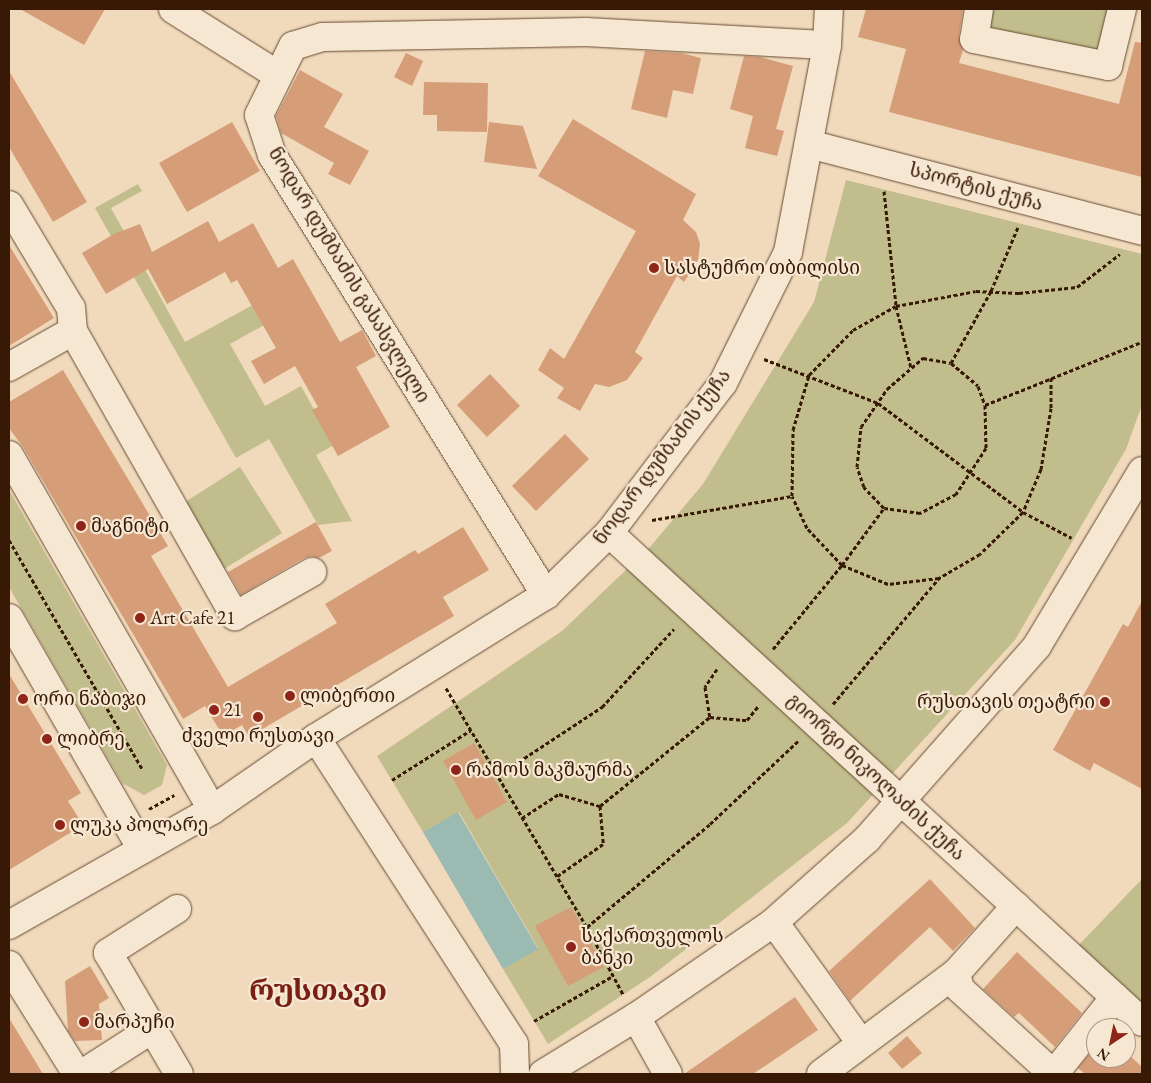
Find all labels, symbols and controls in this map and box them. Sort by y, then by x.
street label: ნოდარ დუმბაძის გასასვლელი [263,143,435,407]
street label: სპორტის ქუჩა [907,158,1045,216]
place label: სასტუმრო თბილისი [664,257,860,279]
marker: სასტუმრო თბილისი [648,262,660,274]
street label: ნოდარ დუმბაძის ქუჩა [589,365,735,549]
place label: მაგნიტი [91,515,169,537]
marker: მაგნიტი [75,520,87,532]
place label: Art Cafe 21 [150,607,235,629]
marker: Art Cafe 21 [134,612,146,624]
place label: ლიბერთი [300,685,395,707]
place label: ორი ნაბიჯი [33,688,146,710]
street label: გიორგი ნიკოლაძის ქუჩა [782,689,970,865]
marker: ლიბერთი [284,690,296,702]
place label: რუსთავის თეატრი [917,691,1095,713]
marker: ორი ნაბიჯი [17,693,29,705]
marker: რუსთავის თეატრი [1099,696,1111,708]
place label: 21 [224,699,242,721]
marker: 21 [208,704,220,716]
marker: ძველი რუსთავი [252,711,264,723]
place label: ძველი რუსთავი [182,725,334,747]
place label: ლიბრე [57,728,125,750]
marker: ლიბრე [41,733,53,745]
place label: რამოს მაკშაურმა [466,759,633,781]
marker: რამოს მაკშაურმა [450,764,462,776]
place label: ლუკა პოლარე [70,814,209,836]
marker: ლუკა პოლარე [54,819,66,831]
place label: საქართველოს ბანკი [581,925,724,969]
marker: საქართველოს ბანკი [565,941,577,953]
district label: რუსთავი [249,974,387,1008]
place label: მარპუჩი [94,1011,175,1033]
marker: მარპუჩი [78,1016,90,1028]
north arrow [1086,1018,1136,1068]
text: N [1093,1044,1113,1065]

